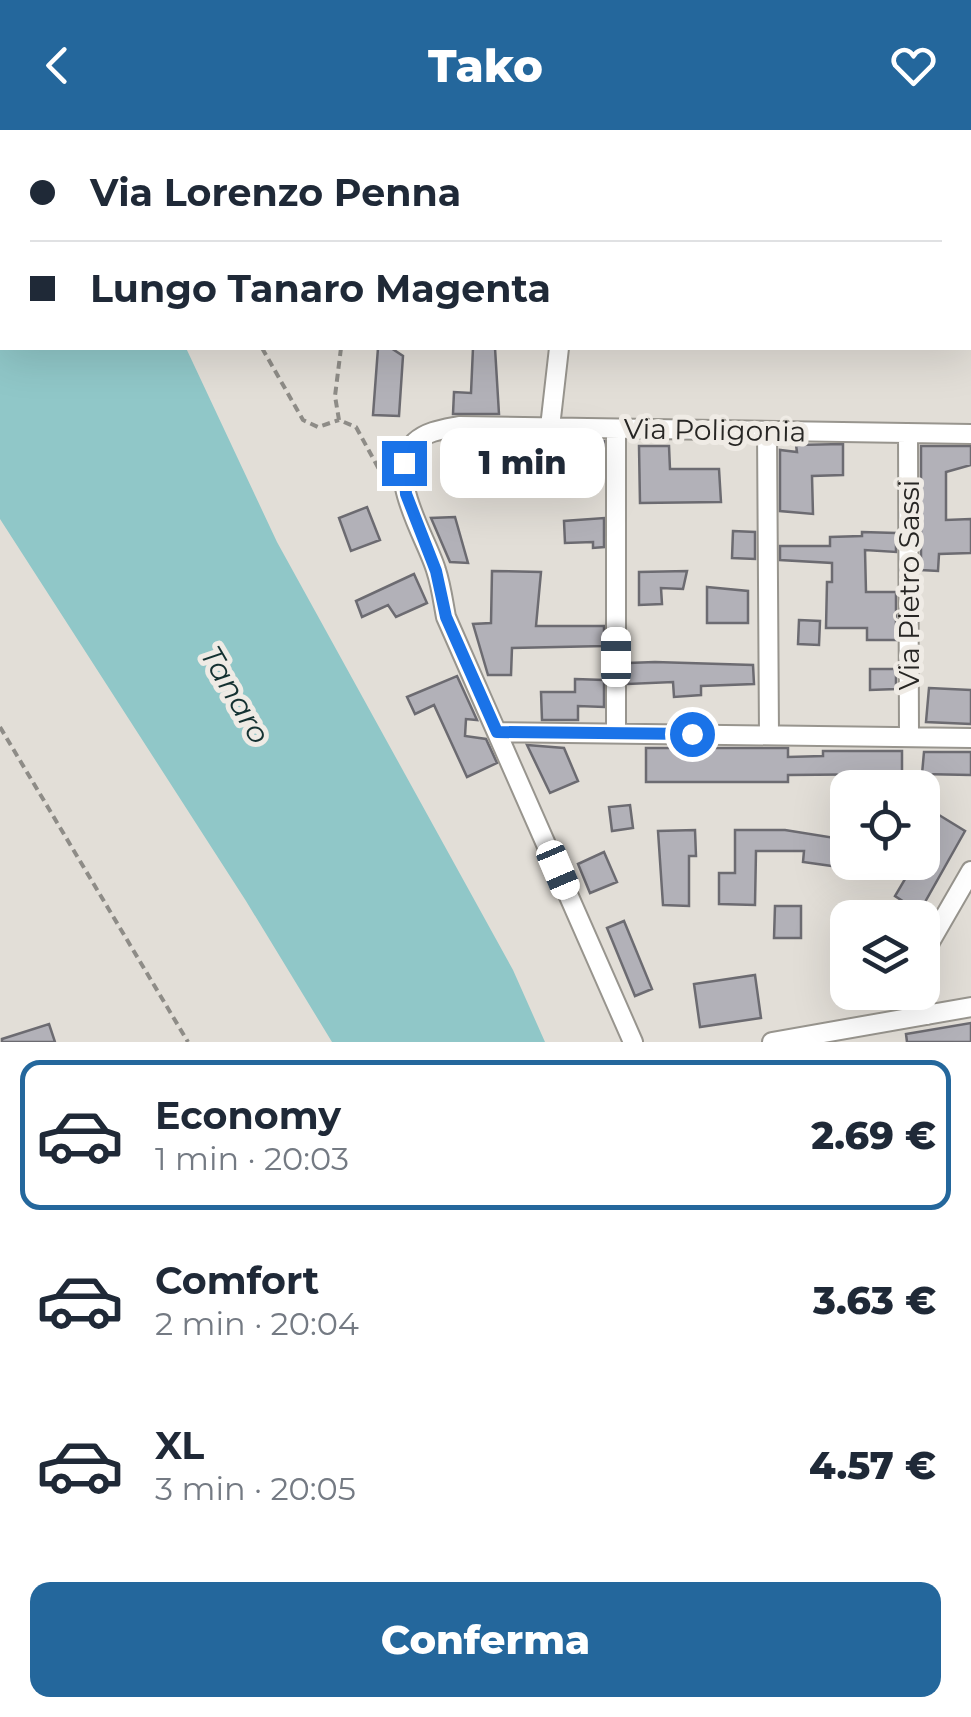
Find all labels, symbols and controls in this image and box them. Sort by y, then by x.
icon: back [30,38,85,93]
text: Tako [428,38,543,93]
icon: heart [886,38,941,93]
text: Via Lorenzo Penna [90,169,461,216]
text: Lungo Tanaro Magenta [90,265,551,312]
street label: Via Poligonia [623,411,807,449]
callout: 1 min [439,428,604,498]
route end [382,441,427,486]
text: 1 min [478,443,567,482]
street label: Via Pietro Sassi [892,480,926,690]
car [601,627,631,687]
water label: Tanaro [193,639,278,750]
route start [670,712,715,757]
map controls [830,770,940,1010]
button: locate [830,770,940,880]
car [532,837,584,903]
button: layers [830,900,940,1010]
icon: car [35,1090,125,1180]
text: Economy [155,1092,341,1139]
text: 2.69 € [811,1112,936,1159]
text: 1 min · 20:03 [155,1139,349,1178]
icon: car [35,1255,125,1345]
text: Comfort [155,1257,319,1304]
text: 3.63 € [813,1277,936,1324]
text: 2 min · 20:04 [155,1304,359,1343]
icon: car [35,1420,125,1510]
text: XL [155,1422,204,1469]
text: 4.57 € [809,1442,936,1489]
text: 3 min · 20:05 [155,1469,356,1508]
button: Conferma [30,1582,941,1697]

